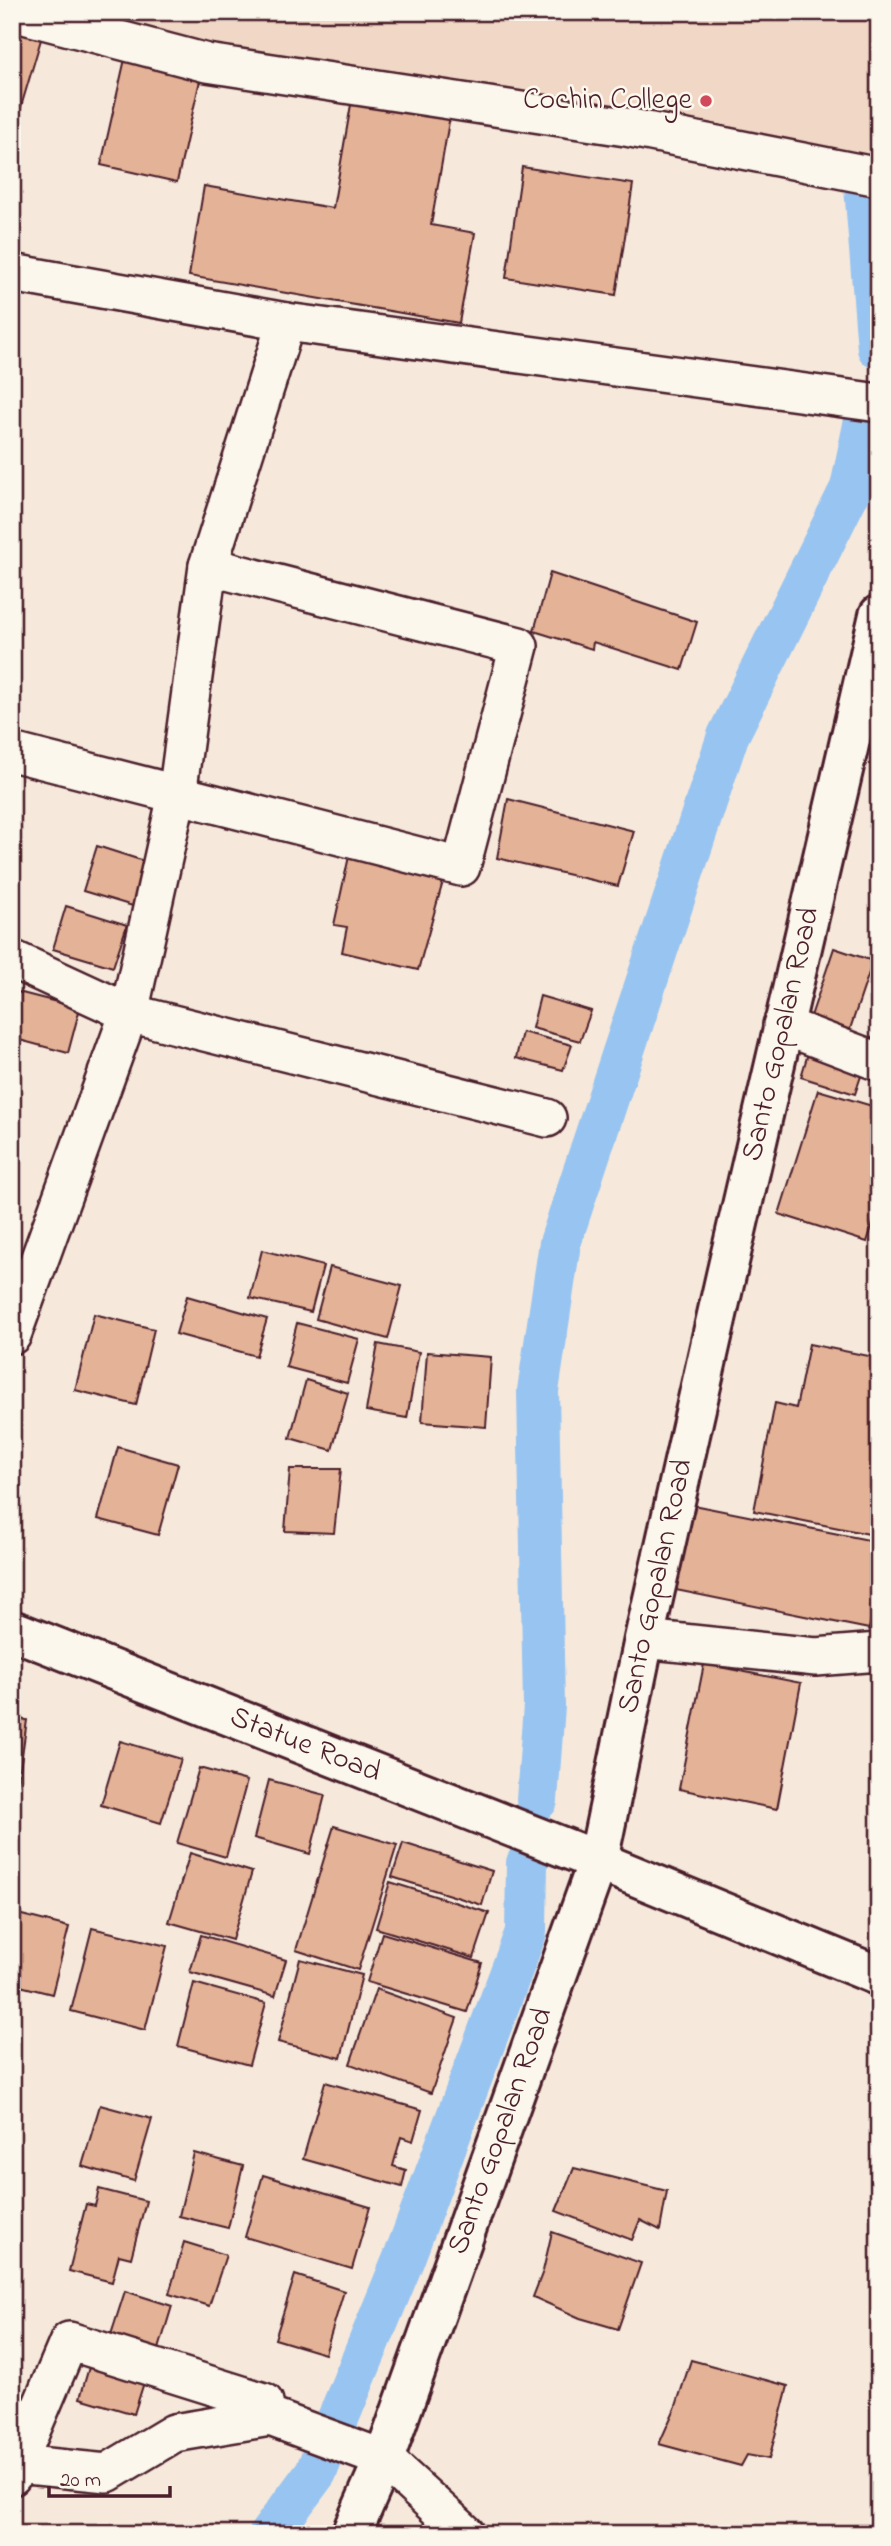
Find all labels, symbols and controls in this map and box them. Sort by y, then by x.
place label: Cochin College [523,79,693,123]
marker: Cochin College [698,93,714,109]
street label: Santo Gopalan Road [731,903,833,1166]
street label: Santo Gopalan Road [607,1455,706,1717]
street label: Statue Road [223,1696,387,1795]
street label: Santo Gopalan Road [437,2002,566,2261]
scale bar [49,2455,170,2499]
text: 20 m [60,2466,101,2496]

